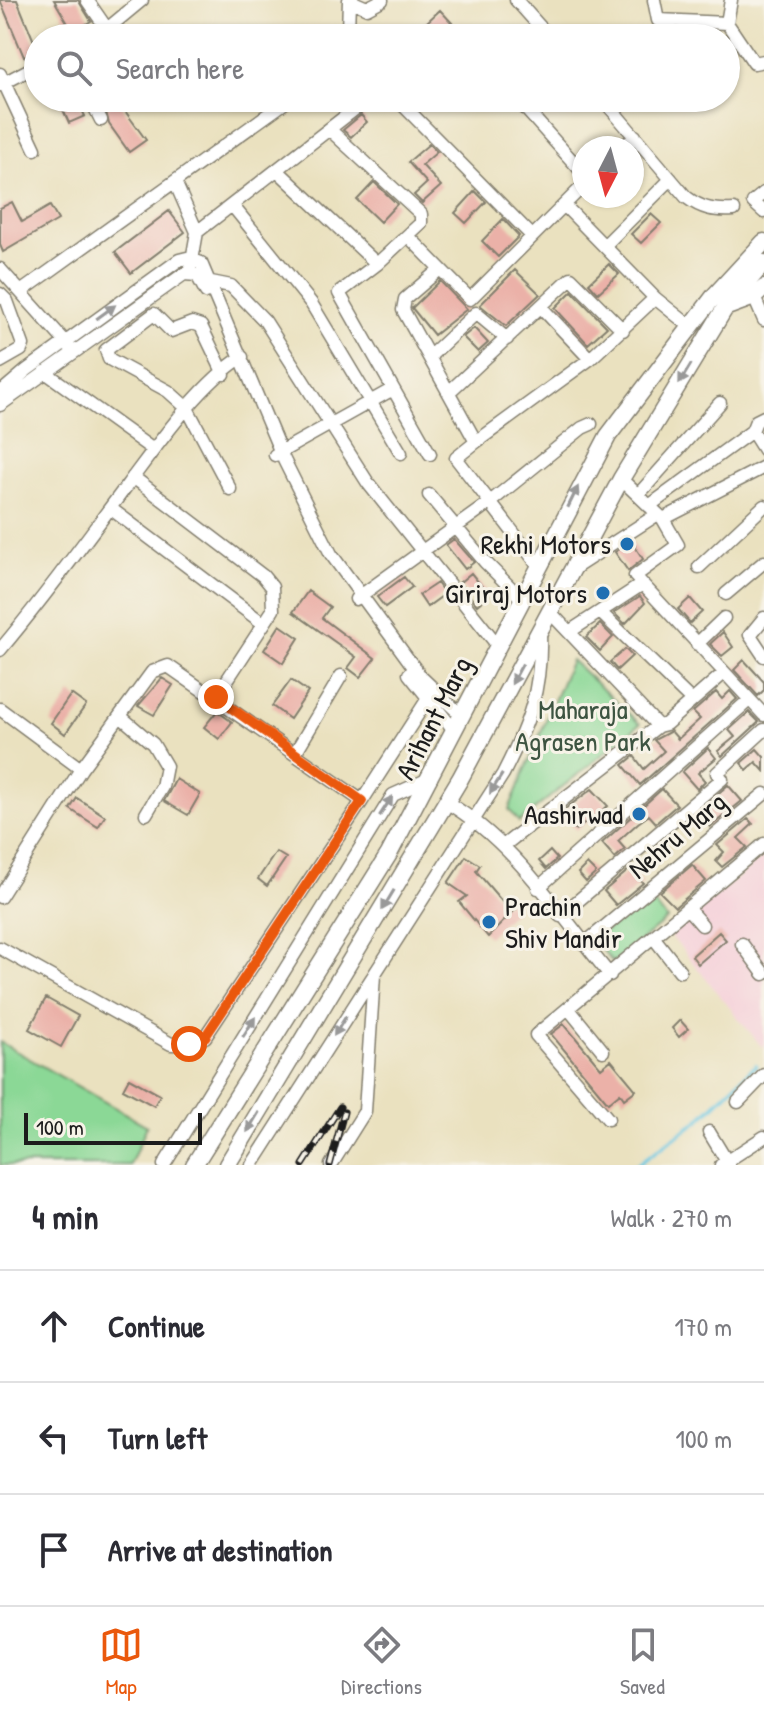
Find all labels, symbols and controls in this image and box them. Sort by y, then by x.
search box [24,24,740,112]
icon: search [52,46,96,90]
text: Search here [116,48,244,88]
north arrow [572,136,644,208]
one-way arrow [96,305,117,320]
one-way arrow [678,363,692,385]
one-way arrow [566,486,580,509]
place label: Rekhi Motors [481,525,611,563]
marker: Rekhi Motors [618,535,636,553]
place label: Giriraj Motors [445,574,587,612]
marker: Giriraj Motors [594,584,612,602]
street label: Arihant Marg [386,650,480,786]
one-way arrow [510,663,523,686]
route end [198,679,234,715]
park label: Maharaja Agrasen Park [515,690,651,760]
one-way arrow [490,773,504,795]
street label: Nehru Marg [620,783,734,887]
place label: Aashirwad [524,795,623,833]
one-way arrow [379,796,394,817]
marker: Aashirwad [630,805,648,823]
place label: Prachin Shiv Mandir [505,887,622,957]
one-way arrow [381,889,395,911]
marker: Prachin Shiv Mandir [480,913,498,931]
one-way arrow [333,1015,347,1037]
one-way arrow [242,1016,256,1038]
route start [171,1026,207,1062]
scale bar [24,1109,202,1145]
one-way arrow [246,1111,260,1133]
text: 100 m [36,1112,84,1142]
text: 4 min [32,1194,99,1240]
text: Walk · 270 m [611,1200,732,1235]
icon: ahead [32,1304,76,1348]
text: Continue [108,1306,205,1346]
text: 170 m [674,1309,732,1344]
icon: left [32,1416,76,1460]
text: Turn left [108,1418,207,1458]
text: 100 m [676,1421,732,1456]
icon: arrive [32,1528,76,1572]
text: Arrive at destination [108,1530,333,1570]
tab: Map [99,1623,143,1701]
tab: Directions [341,1623,422,1701]
tab: Saved [620,1623,665,1701]

